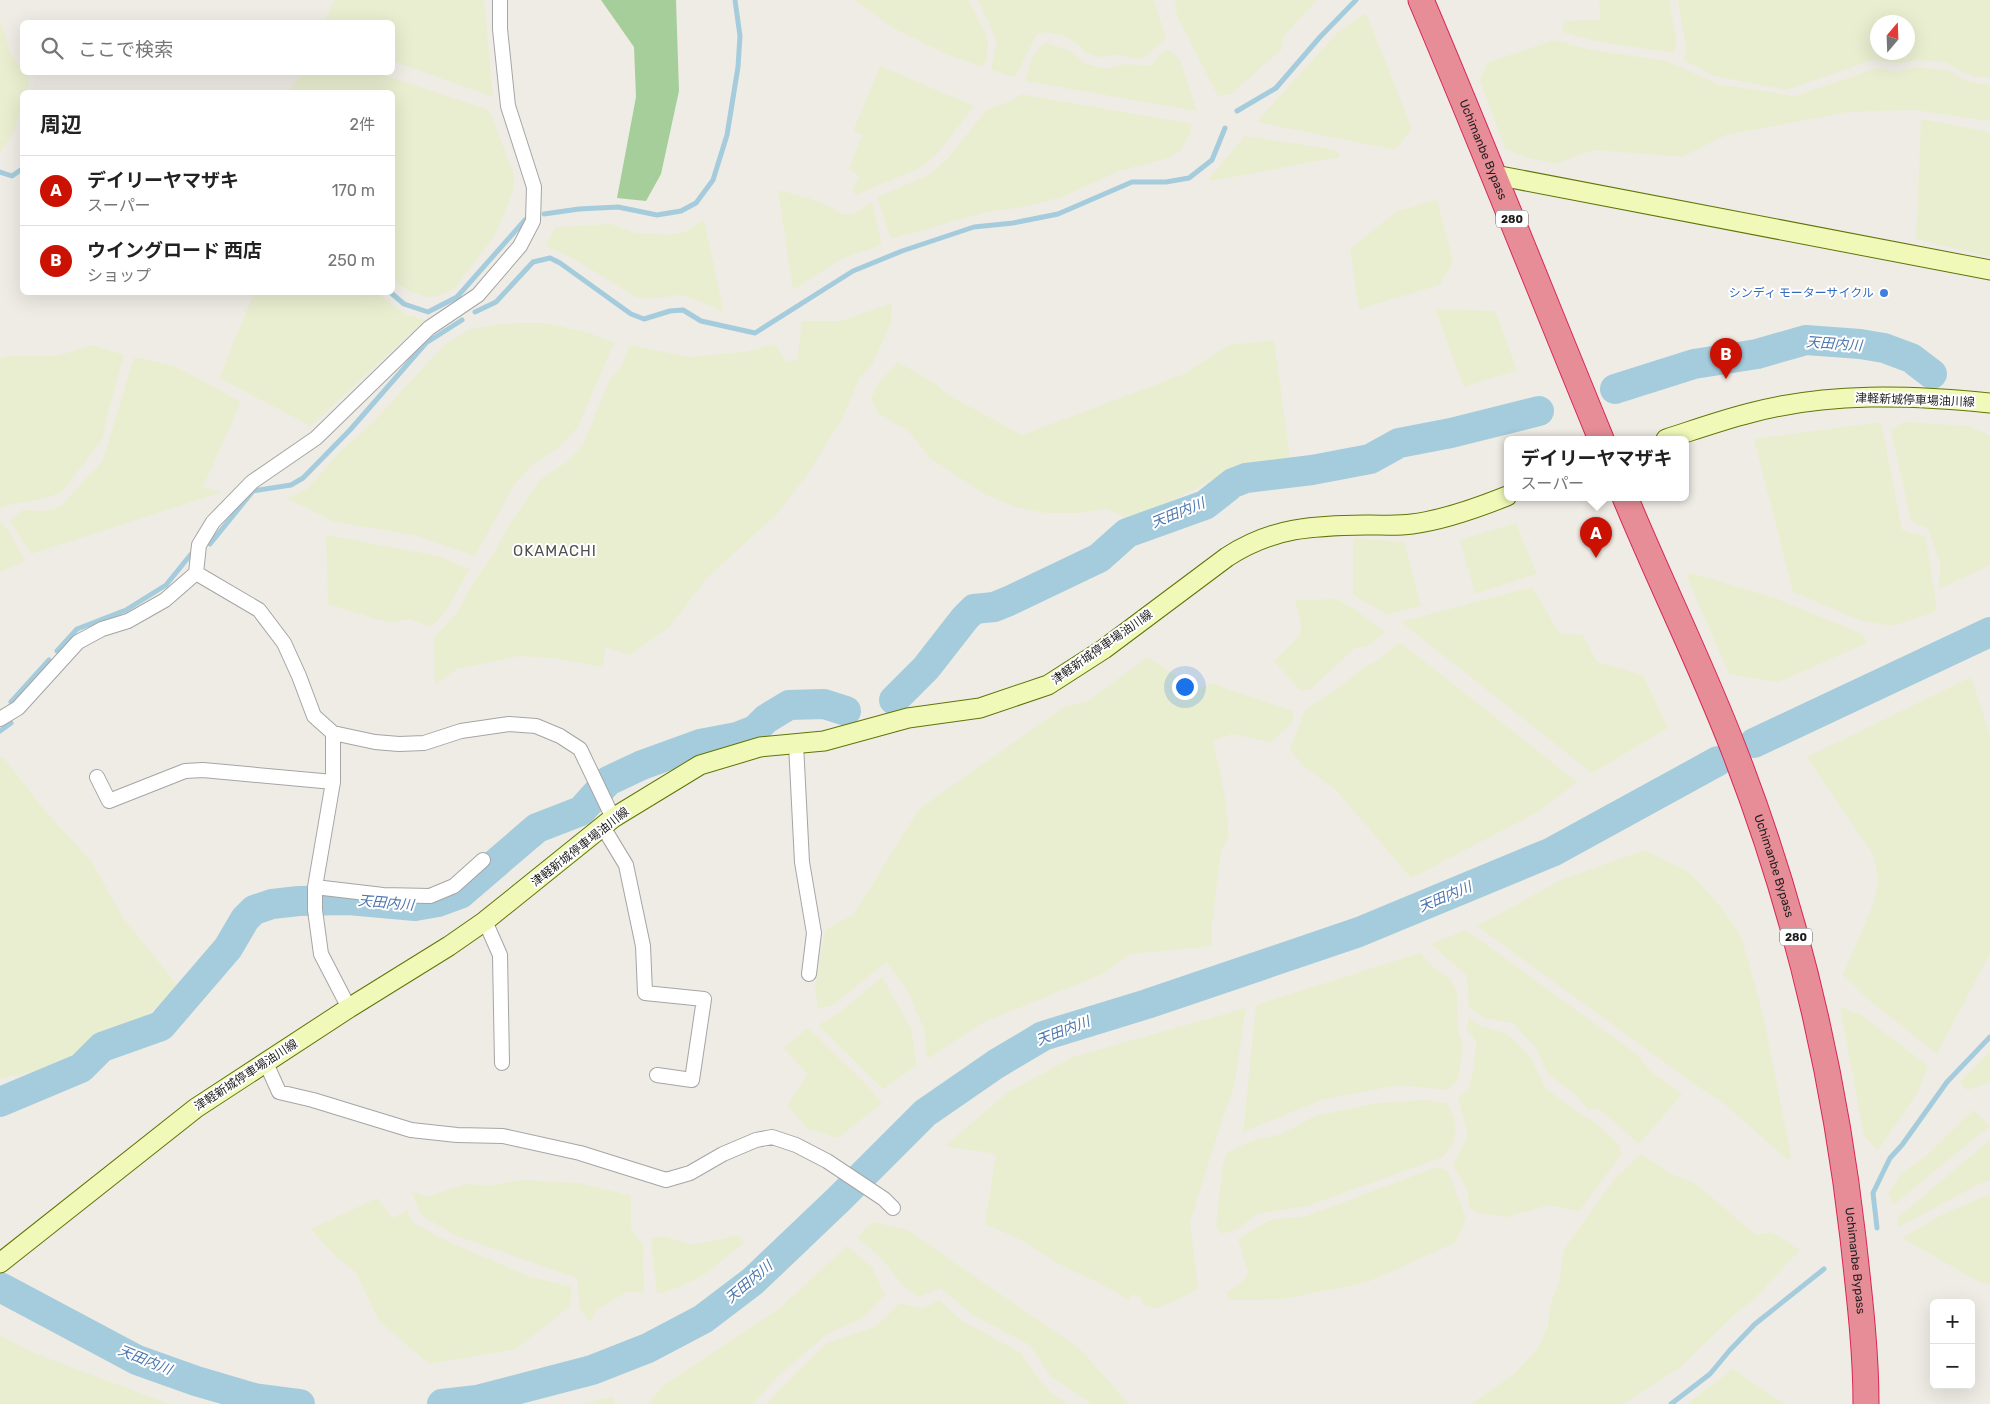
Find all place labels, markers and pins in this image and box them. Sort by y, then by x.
place label: シンディ モーターサイクル [1729,286,1874,300]
marker: シンディ モーターサイクル [1878,287,1890,299]
pin: B [1710,338,1742,379]
pin: A [1580,517,1612,558]

